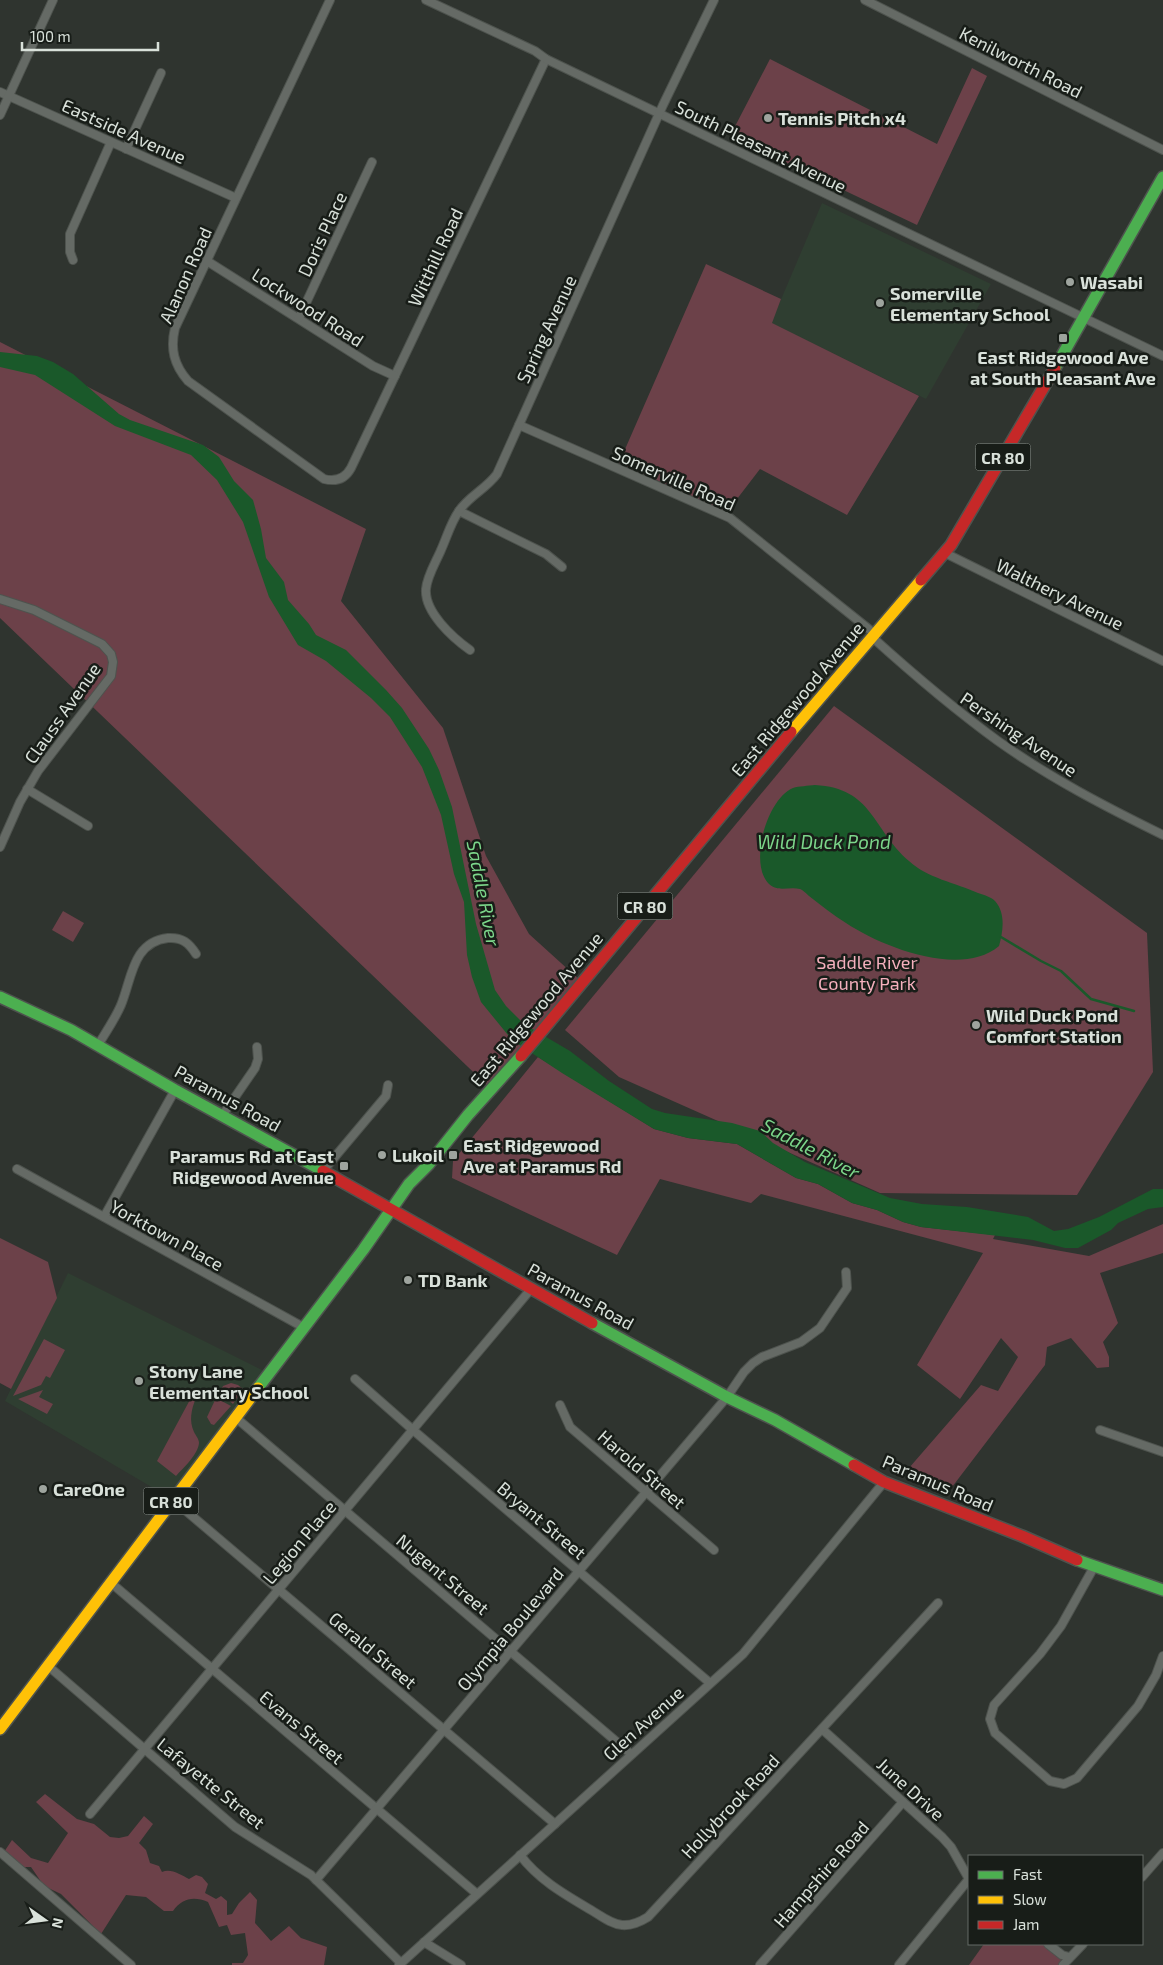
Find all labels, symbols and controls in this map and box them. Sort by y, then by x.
scale bar [22,20,159,52]
street label: Kenilworth Road [956,22,1086,102]
text: 100 m [30,27,71,45]
street label: Eastside Avenue [59,94,189,168]
street label: South Pleasant Avenue [672,95,850,197]
place label: Tennis Pitch x4 [778,107,906,129]
marker: Tennis Pitch x4 [762,112,774,124]
street label: Doris Place [293,188,351,280]
street label: Witthill Road [403,204,467,310]
street label: Alanon Road [154,223,216,327]
street label: Lockwood Road [248,263,368,351]
place label: Wasabi [1080,271,1143,293]
street label: Spring Avenue [511,272,581,386]
marker: Wasabi [1064,276,1076,288]
place label: Somerville Elementary School [890,282,1050,325]
marker: Somerville Elementary School [874,297,886,309]
marker: East Ridgewood Ave at South Pleasant Ave [1057,332,1069,344]
place label: East Ridgewood Ave at South Pleasant Ave [970,346,1156,389]
street label: Somerville Road [609,441,739,515]
road number: CR 80 [976,444,1030,471]
street label: Walthery Avenue [993,554,1127,634]
street label: East Ridgewood Avenue [726,617,868,781]
street label: Clauss Avenue [19,658,105,768]
street label: Pershing Avenue [957,687,1081,781]
water label: Wild Duck Pond [757,830,891,853]
water label: Saddle River [462,838,506,948]
road number: CR 80 [618,892,672,919]
street label: East Ridgewood Avenue [465,927,607,1091]
park label: Saddle River County Park [816,951,918,994]
place label: Wild Duck Pond Comfort Station [986,1004,1122,1047]
marker: Wild Duck Pond Comfort Station [970,1019,982,1031]
street label: Paramus Road [171,1060,285,1136]
water label: Saddle River [758,1113,864,1184]
place label: East Ridgewood Ave at Paramus Rd [463,1134,622,1177]
place label: Lukoil [392,1144,444,1166]
place label: Paramus Rd at East Ridgewood Avenue [169,1145,335,1188]
marker: Lukoil [376,1149,388,1161]
marker: East Ridgewood Ave at Paramus Rd [447,1149,459,1161]
marker: Paramus Rd at East Ridgewood Avenue [338,1160,350,1172]
street label: Yorktown Place [106,1195,228,1275]
street label: Paramus Road [524,1258,638,1334]
place label: TD Bank [418,1269,488,1291]
marker: TD Bank [402,1274,414,1286]
place label: Stony Lane Elementary School [149,1360,309,1403]
marker: Stony Lane Elementary School [133,1375,145,1387]
street label: Harold Street [594,1425,690,1513]
street label: Paramus Road [879,1450,997,1516]
street label: Bryant Street [493,1477,591,1564]
place label: CareOne [53,1478,125,1500]
marker: CareOne [37,1483,49,1495]
road number: CR 80 [144,1488,198,1514]
street label: Legion Place [258,1496,340,1588]
street label: Nugent Street [392,1529,494,1619]
street label: Olympia Boulevard [452,1563,568,1695]
street label: Gerald Street [325,1607,421,1693]
street label: Glen Avenue [598,1681,688,1765]
street label: Evans Street [255,1685,349,1769]
street label: Lafayette Street [153,1733,269,1833]
street label: Hollybrook Road [676,1749,784,1863]
street label: June Drive [873,1753,949,1825]
street label: Hampshire Road [769,1816,873,1932]
legend [968,1855,1143,1945]
text: Fast [1013,1865,1043,1883]
text: Slow [1013,1890,1047,1908]
north arrow [20,1895,70,1945]
text: Jam [1013,1915,1039,1933]
text: N [49,1916,68,1930]

